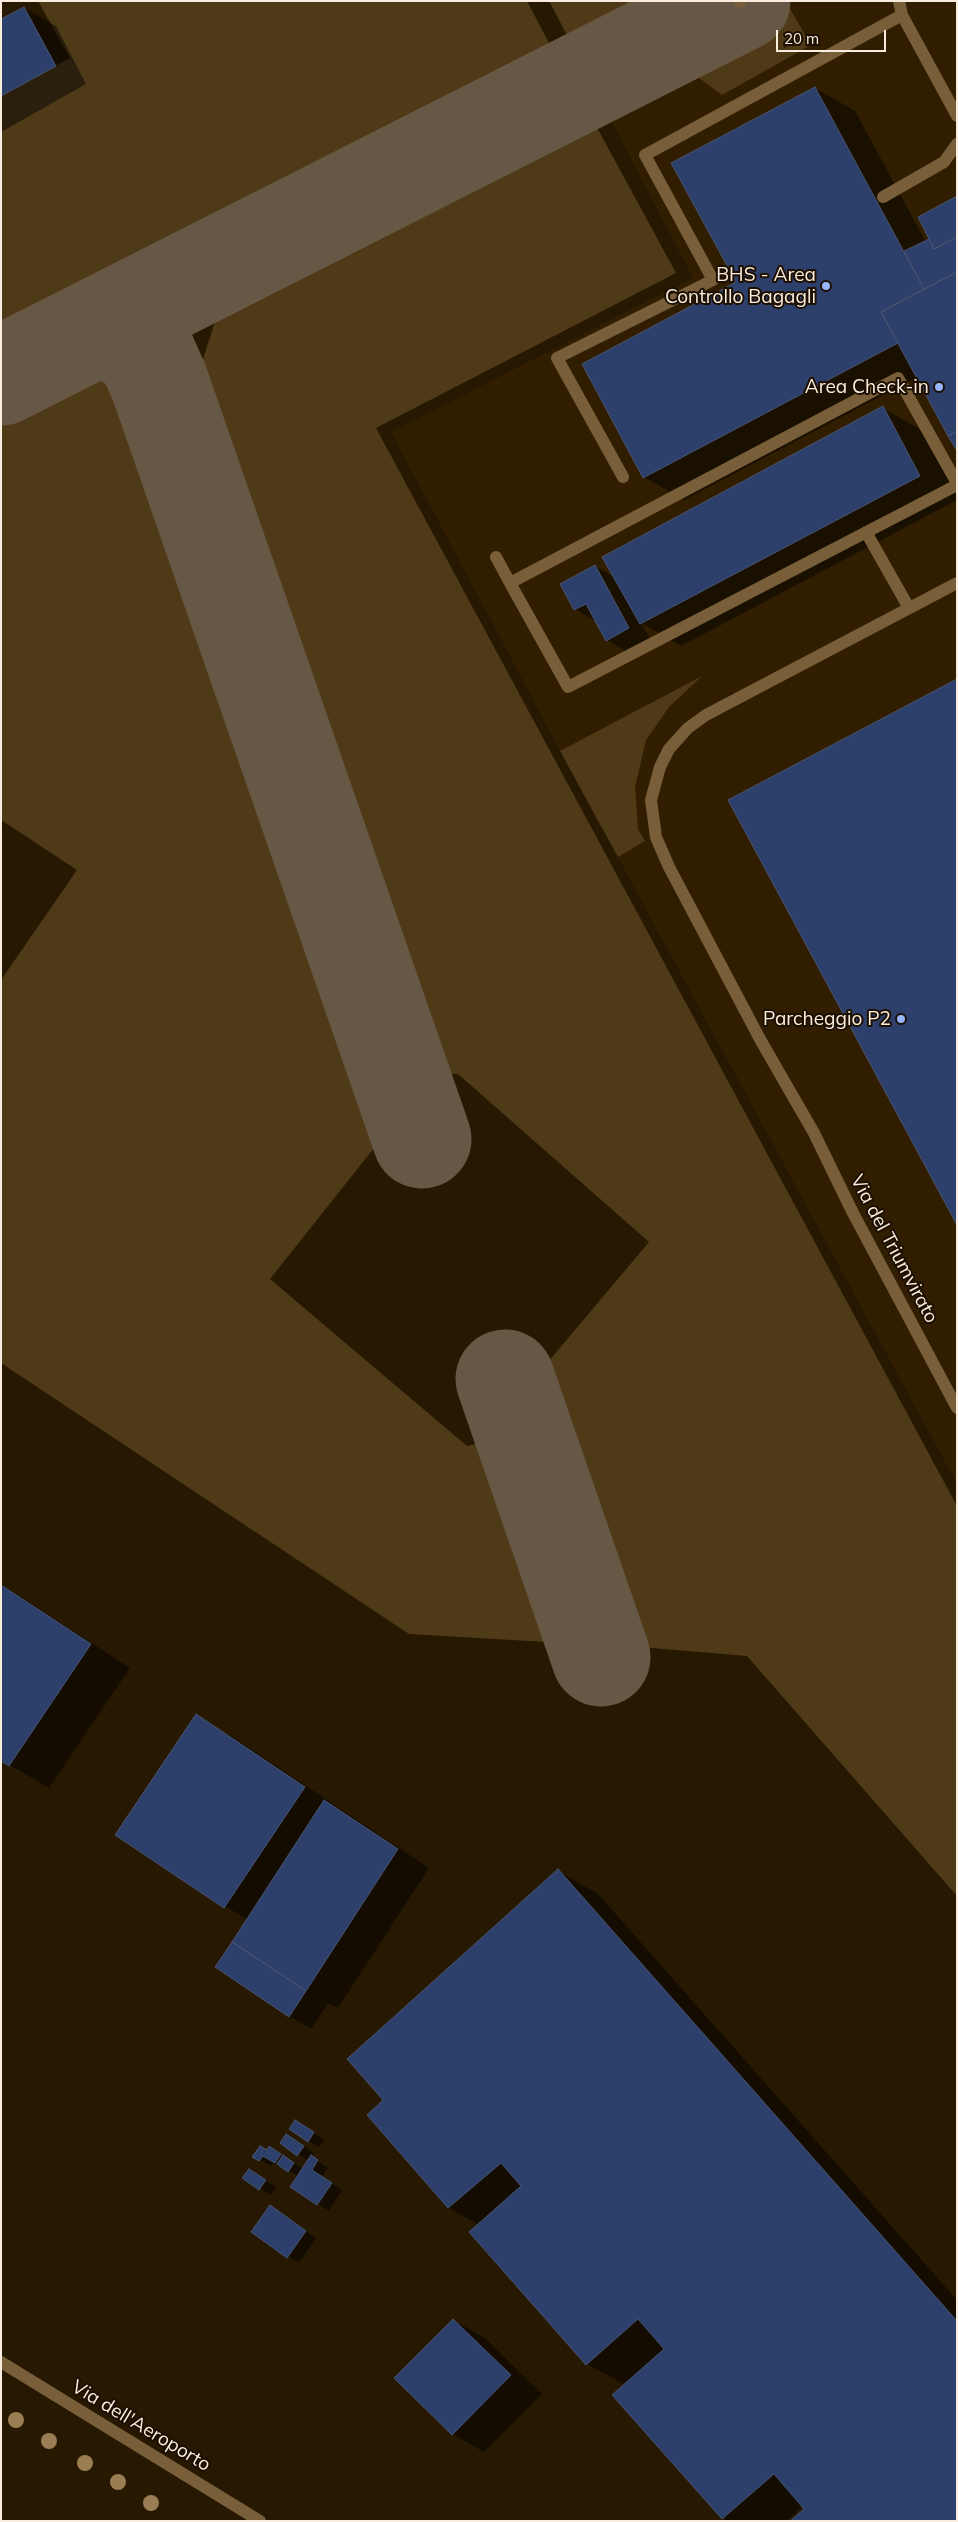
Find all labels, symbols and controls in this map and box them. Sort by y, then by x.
scale bar [778,20,888,52]
text: 20 m [784,29,819,48]
place label: BHS - Area Controllo Bagagli [665,264,816,308]
marker: BHS - Area Controllo Bagagli [820,280,832,292]
place label: Area Check-in [805,376,929,398]
marker: Area Check-in [933,381,945,393]
place label: Parcheggio P2 [763,1008,891,1030]
marker: Parcheggio P2 [895,1013,907,1025]
street label: Via del Triumvirato [845,1171,943,1327]
street label: Via dell'Aeroporto [67,2376,215,2476]

